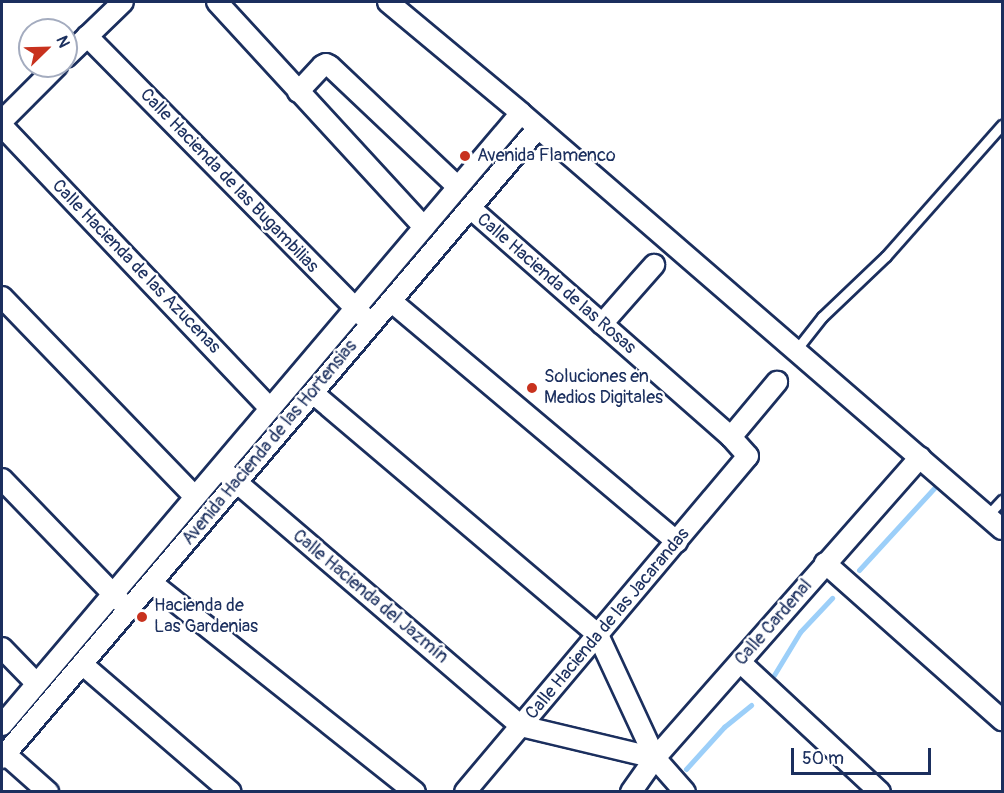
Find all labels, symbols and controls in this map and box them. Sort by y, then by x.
north arrow [18,18,78,78]
text: N [51,33,74,51]
street label: Calle Hacienda de las Bugambilias [135,84,323,278]
place label: Avenida Flamenco [477,145,616,167]
marker: Avenida Flamenco [458,149,472,163]
street label: Calle Hacienda de las Azucenas [47,176,225,358]
street label: Calle Hacienda de las Rosas [472,209,640,359]
street label: Avenida Hacienda de las Hortensias [178,336,362,550]
place label: Soluciones en Medios Digitales [544,367,663,410]
marker: Soluciones en Medios Digitales [525,381,539,395]
street label: Calle Hacienda de las Jacarandas [522,524,694,724]
street label: Calle Hacienda del Jazmín [288,526,452,668]
street label: Calle Cardenal [731,576,817,670]
place label: Hacienda de Las Gardenias [154,596,258,638]
marker: Hacienda de Las Gardenias [135,610,149,624]
scale bar [794,736,934,774]
text: 50 m [802,747,844,770]

